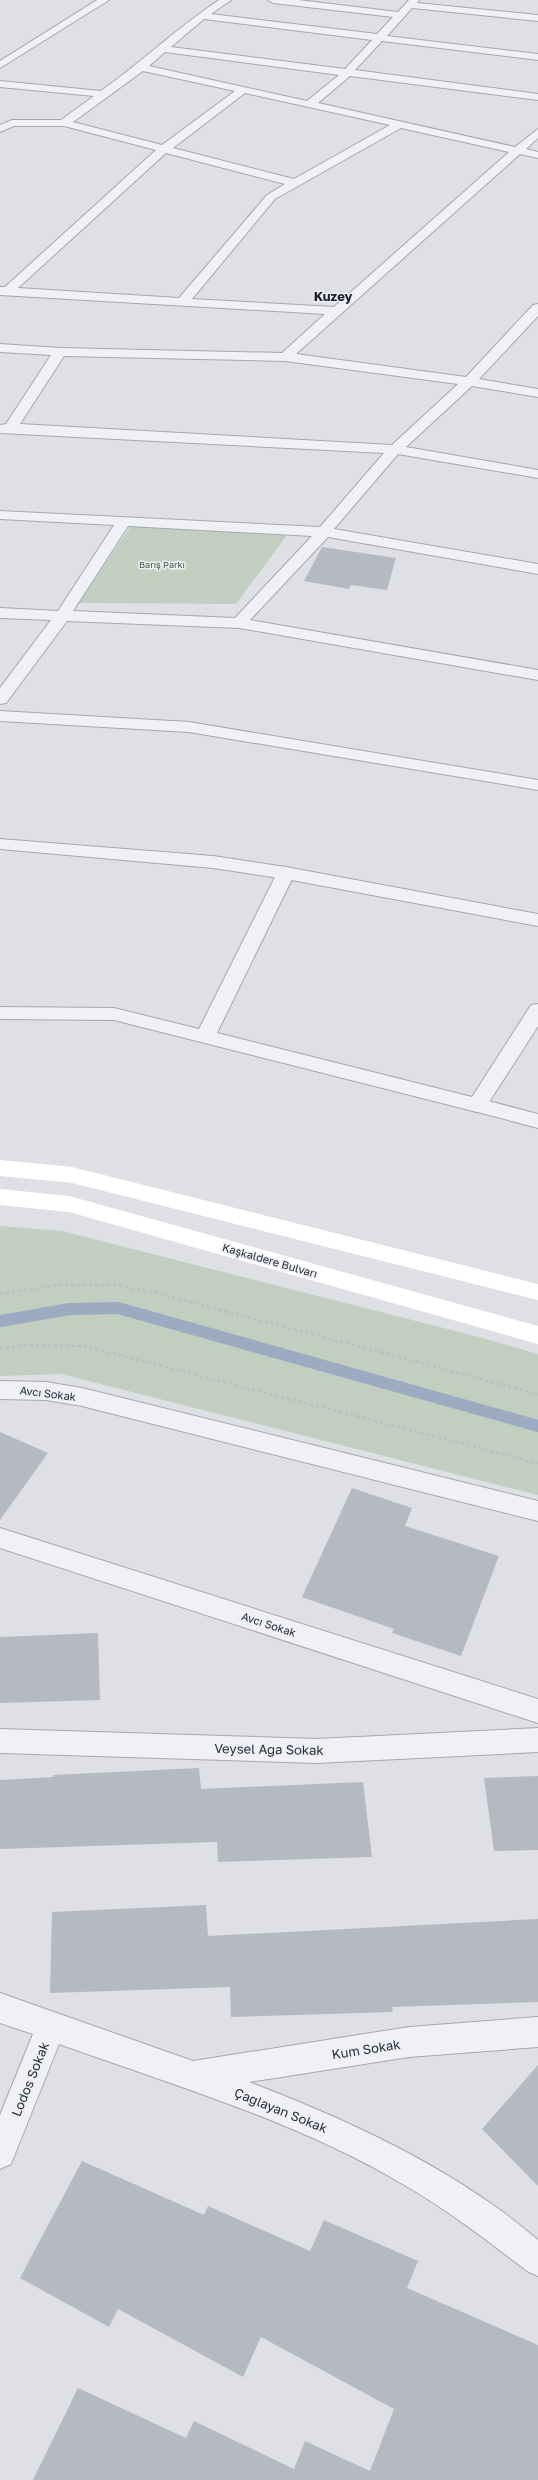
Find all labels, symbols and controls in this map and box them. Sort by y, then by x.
district label: Kuzey [314,288,353,304]
park label: Barış Parkı [139,559,185,570]
street label: Kaşkaldere Bulvarı [221,1240,319,1280]
street label: Avcı Sokak [19,1383,77,1403]
street label: Avcı Sokak [240,1609,298,1639]
street label: Veysel Ağa Sokak [214,1740,325,1758]
street label: Kum Sokak [330,2036,402,2062]
street label: Lodos Sokak [8,2039,52,2119]
street label: Çağlayan Sokak [232,2084,330,2136]

